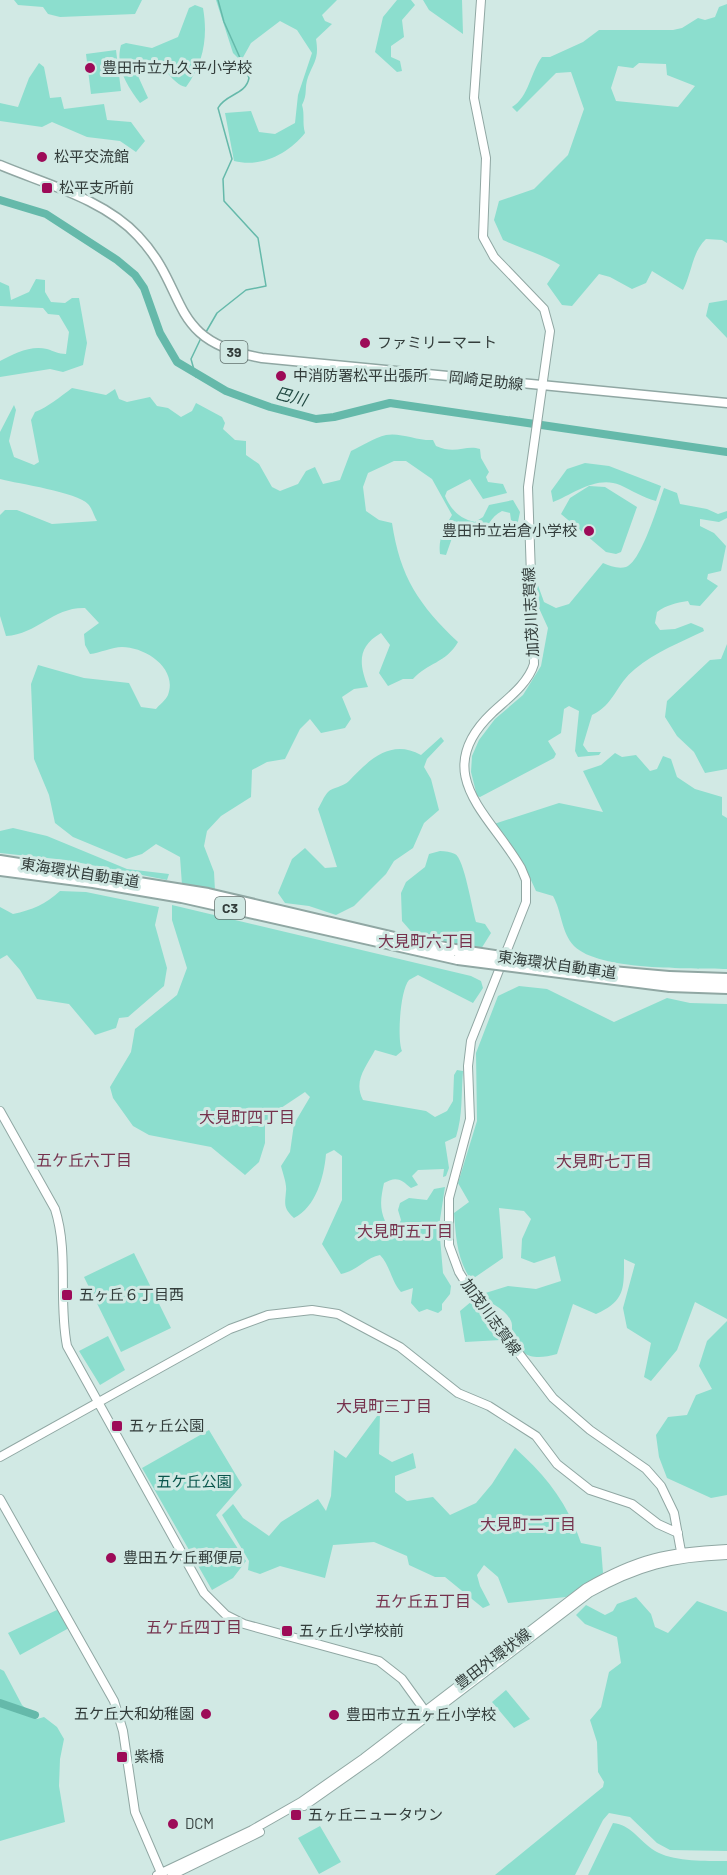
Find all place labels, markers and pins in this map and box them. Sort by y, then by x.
place label: 豊田市立九久平小学校 [102,58,252,76]
marker: 豊田市立九久平小学校 [83,61,97,75]
place label: 松平交流館 [54,147,129,165]
marker: 松平交流館 [35,150,49,164]
place label: 松平支所前 [59,178,134,196]
marker: 松平支所前 [40,181,54,195]
place label: ファミリーマート [377,333,497,351]
marker: ファミリーマート [358,336,372,350]
place label: 中消防署松平出張所 [293,366,428,384]
marker: 中消防署松平出張所 [274,369,288,383]
place label: 豊田市立岩倉小学校 [442,521,577,539]
marker: 豊田市立岩倉小学校 [582,524,596,538]
place label: 五ヶ丘６丁目西 [79,1285,184,1303]
marker: 五ヶ丘６丁目西 [60,1288,74,1302]
place label: 五ヶ丘公園 [129,1416,204,1434]
marker: 五ヶ丘公園 [110,1419,124,1433]
place label: 豊田五ケ丘郵便局 [123,1548,243,1566]
marker: 豊田五ケ丘郵便局 [104,1551,118,1565]
place label: 五ヶ丘小学校前 [299,1621,404,1639]
marker: 五ヶ丘小学校前 [280,1624,294,1638]
place label: 五ケ丘大和幼稚園 [74,1704,194,1722]
place label: 豊田市立五ヶ丘小学校 [346,1705,496,1723]
marker: 五ケ丘大和幼稚園 [199,1707,213,1721]
marker: 豊田市立五ヶ丘小学校 [327,1708,341,1722]
place label: 紫橋 [134,1747,164,1765]
marker: 紫橋 [115,1750,129,1764]
place label: 五ヶ丘ニュータウン [308,1805,443,1823]
marker: 五ヶ丘ニュータウン [289,1808,303,1822]
place label: DCM [185,1814,214,1832]
marker: DCM [166,1817,180,1831]

